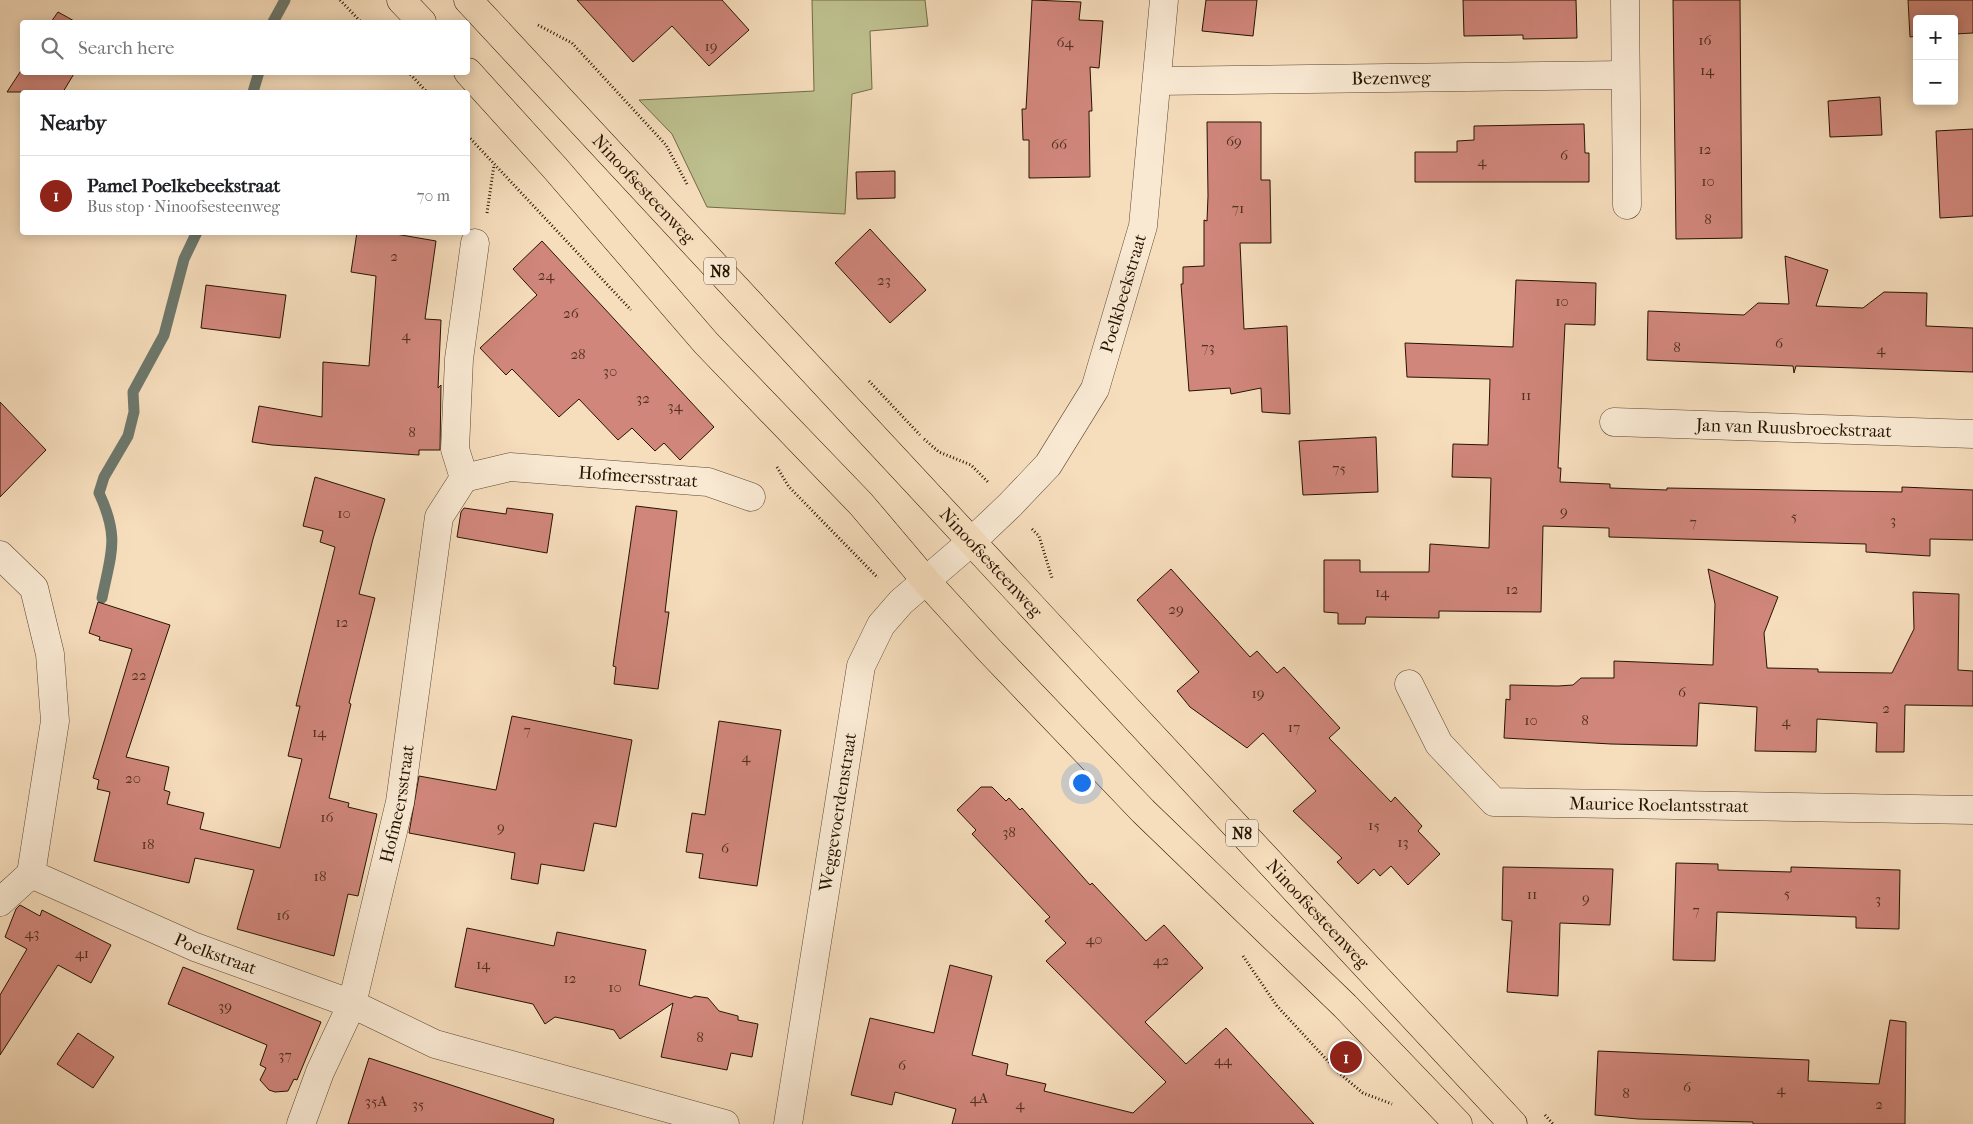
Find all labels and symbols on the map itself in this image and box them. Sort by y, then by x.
house number: 16 [1698,31,1713,49]
house number: 64 [1057,33,1075,51]
house number: 19 [704,37,718,55]
house number: 14 [1700,61,1715,79]
street label: Bezenweg [1351,67,1431,89]
street label: Ninoofsesteenweg [588,130,700,248]
house number: 69 [1226,132,1242,150]
house number: 66 [1051,135,1068,153]
house number: 12 [1698,140,1712,158]
house number: 6 [1560,146,1569,164]
house number: 4 [1478,152,1488,170]
house number: 10 [1701,172,1715,190]
house number: 71 [1232,199,1244,217]
house number: 8 [1704,210,1712,228]
street label: Poelkbeekstraat [1096,231,1151,355]
house number: 2 [390,247,398,265]
road number: N8 [704,258,736,284]
house number: 24 [538,266,555,284]
house number: 23 [877,271,891,289]
house number: 10 [1555,292,1569,310]
house number: 26 [563,304,580,322]
house number: 4 [402,326,412,344]
house number: 6 [1775,334,1784,352]
house number: 73 [1201,338,1215,356]
house number: 8 [1673,338,1681,356]
house number: 4 [1877,340,1887,358]
house number: 28 [570,345,586,363]
house number: 30 [603,362,617,380]
house number: 11 [1521,386,1531,404]
house number: 32 [636,389,650,407]
house number: 34 [667,397,684,415]
street label: Jan van Ruusbroeckstraat [1694,414,1893,442]
house number: 8 [408,423,416,441]
house number: 75 [1332,459,1346,477]
street label: Hofmeersstraat [578,462,699,492]
house number: 9 [1560,502,1568,520]
house number: 10 [337,504,351,522]
street label: Ninoofsesteenweg [935,504,1047,622]
house number: 5 [1791,507,1797,525]
house number: 3 [1890,511,1896,529]
house number: 7 [1689,513,1697,531]
house number: 12 [1505,580,1519,598]
house number: 14 [1375,583,1390,601]
house number: 29 [1168,600,1184,618]
house number: 12 [335,613,349,631]
house number: 22 [131,666,147,684]
house number: 6 [1678,683,1687,701]
house number: 19 [1251,684,1265,702]
house number: 2 [1882,699,1890,717]
house number: 10 [1524,711,1538,729]
house number: 8 [1581,711,1589,729]
house number: 4 [1782,712,1792,730]
house number: 17 [1288,718,1300,736]
house number: 7 [523,721,531,739]
house number: 14 [312,723,327,741]
street label: Weggevoerdenstraat [815,730,861,894]
street label: Hofmeersstraat [375,743,418,865]
house number: 4 [742,748,752,766]
house number: 20 [125,769,141,787]
your location [1069,770,1095,796]
street label: Maurice Roelantsstraat [1569,793,1750,817]
house number: 16 [320,808,335,826]
house number: 15 [1368,816,1380,834]
house number: 9 [497,818,505,836]
road number: N8 [1226,820,1258,846]
house number: 38 [1002,823,1016,841]
house number: 13 [1397,833,1409,851]
house number: 18 [142,835,154,853]
house number: 6 [721,839,730,857]
street label: Ninoofsesteenweg [1262,855,1374,973]
house number: 18 [314,867,326,885]
house number: 5 [1784,884,1790,902]
house number: 11 [1527,885,1537,903]
house number: 9 [1582,889,1590,907]
house number: 3 [1875,890,1881,908]
house number: 7 [1692,901,1700,919]
house number: 16 [276,906,291,924]
house number: 43 [24,924,40,942]
street label: Poelkstraat [171,929,260,979]
house number: 40 [1085,930,1103,948]
house number: 41 [75,944,89,962]
house number: 42 [1153,951,1170,969]
house number: 14 [476,955,491,973]
house number: 12 [563,969,577,987]
house number: 10 [608,978,622,996]
house number: 39 [218,997,232,1015]
house number: 8 [696,1028,704,1046]
pin: 1 [1330,1038,1362,1076]
house number: 37 [278,1046,292,1064]
house number: 44 [1214,1051,1233,1069]
house number: 6 [898,1056,907,1074]
house number: 6 [1683,1078,1692,1096]
house number: 4 [1777,1080,1787,1098]
house number: 8 [1622,1084,1630,1102]
house number: 4A [970,1089,989,1107]
house number: 35A [365,1092,387,1110]
house number: 35 [412,1095,424,1113]
house number: 4 [1016,1095,1026,1113]
house number: 2 [1875,1095,1883,1113]

